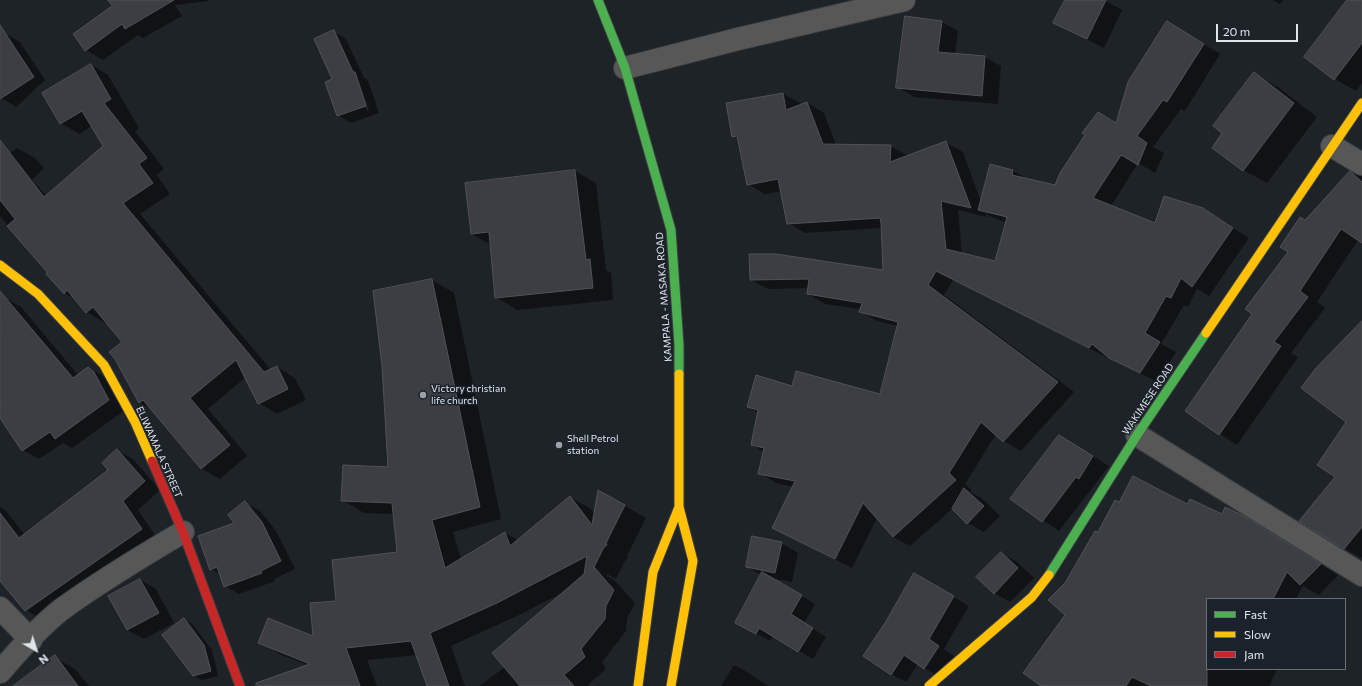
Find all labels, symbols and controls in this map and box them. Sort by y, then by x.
scale bar [1218,16,1300,42]
text: 20 m [1223,24,1250,38]
street label: KAMPALA - MASAKA ROAD [653,232,675,362]
street label: WAKIMESE ROAD [1120,361,1176,437]
place label: Victory christian life church [431,383,506,406]
marker: Victory christian life church [418,390,428,400]
street label: ELIWAMALA STREET [133,404,185,500]
place label: Shell Petrol station [567,433,619,456]
marker: Shell Petrol station [554,440,564,450]
legend [1206,598,1346,670]
text: Fast [1244,607,1267,621]
text: Slow [1244,627,1271,641]
north arrow [16,630,56,670]
text: Jam [1244,647,1264,661]
text: N [37,652,51,667]

